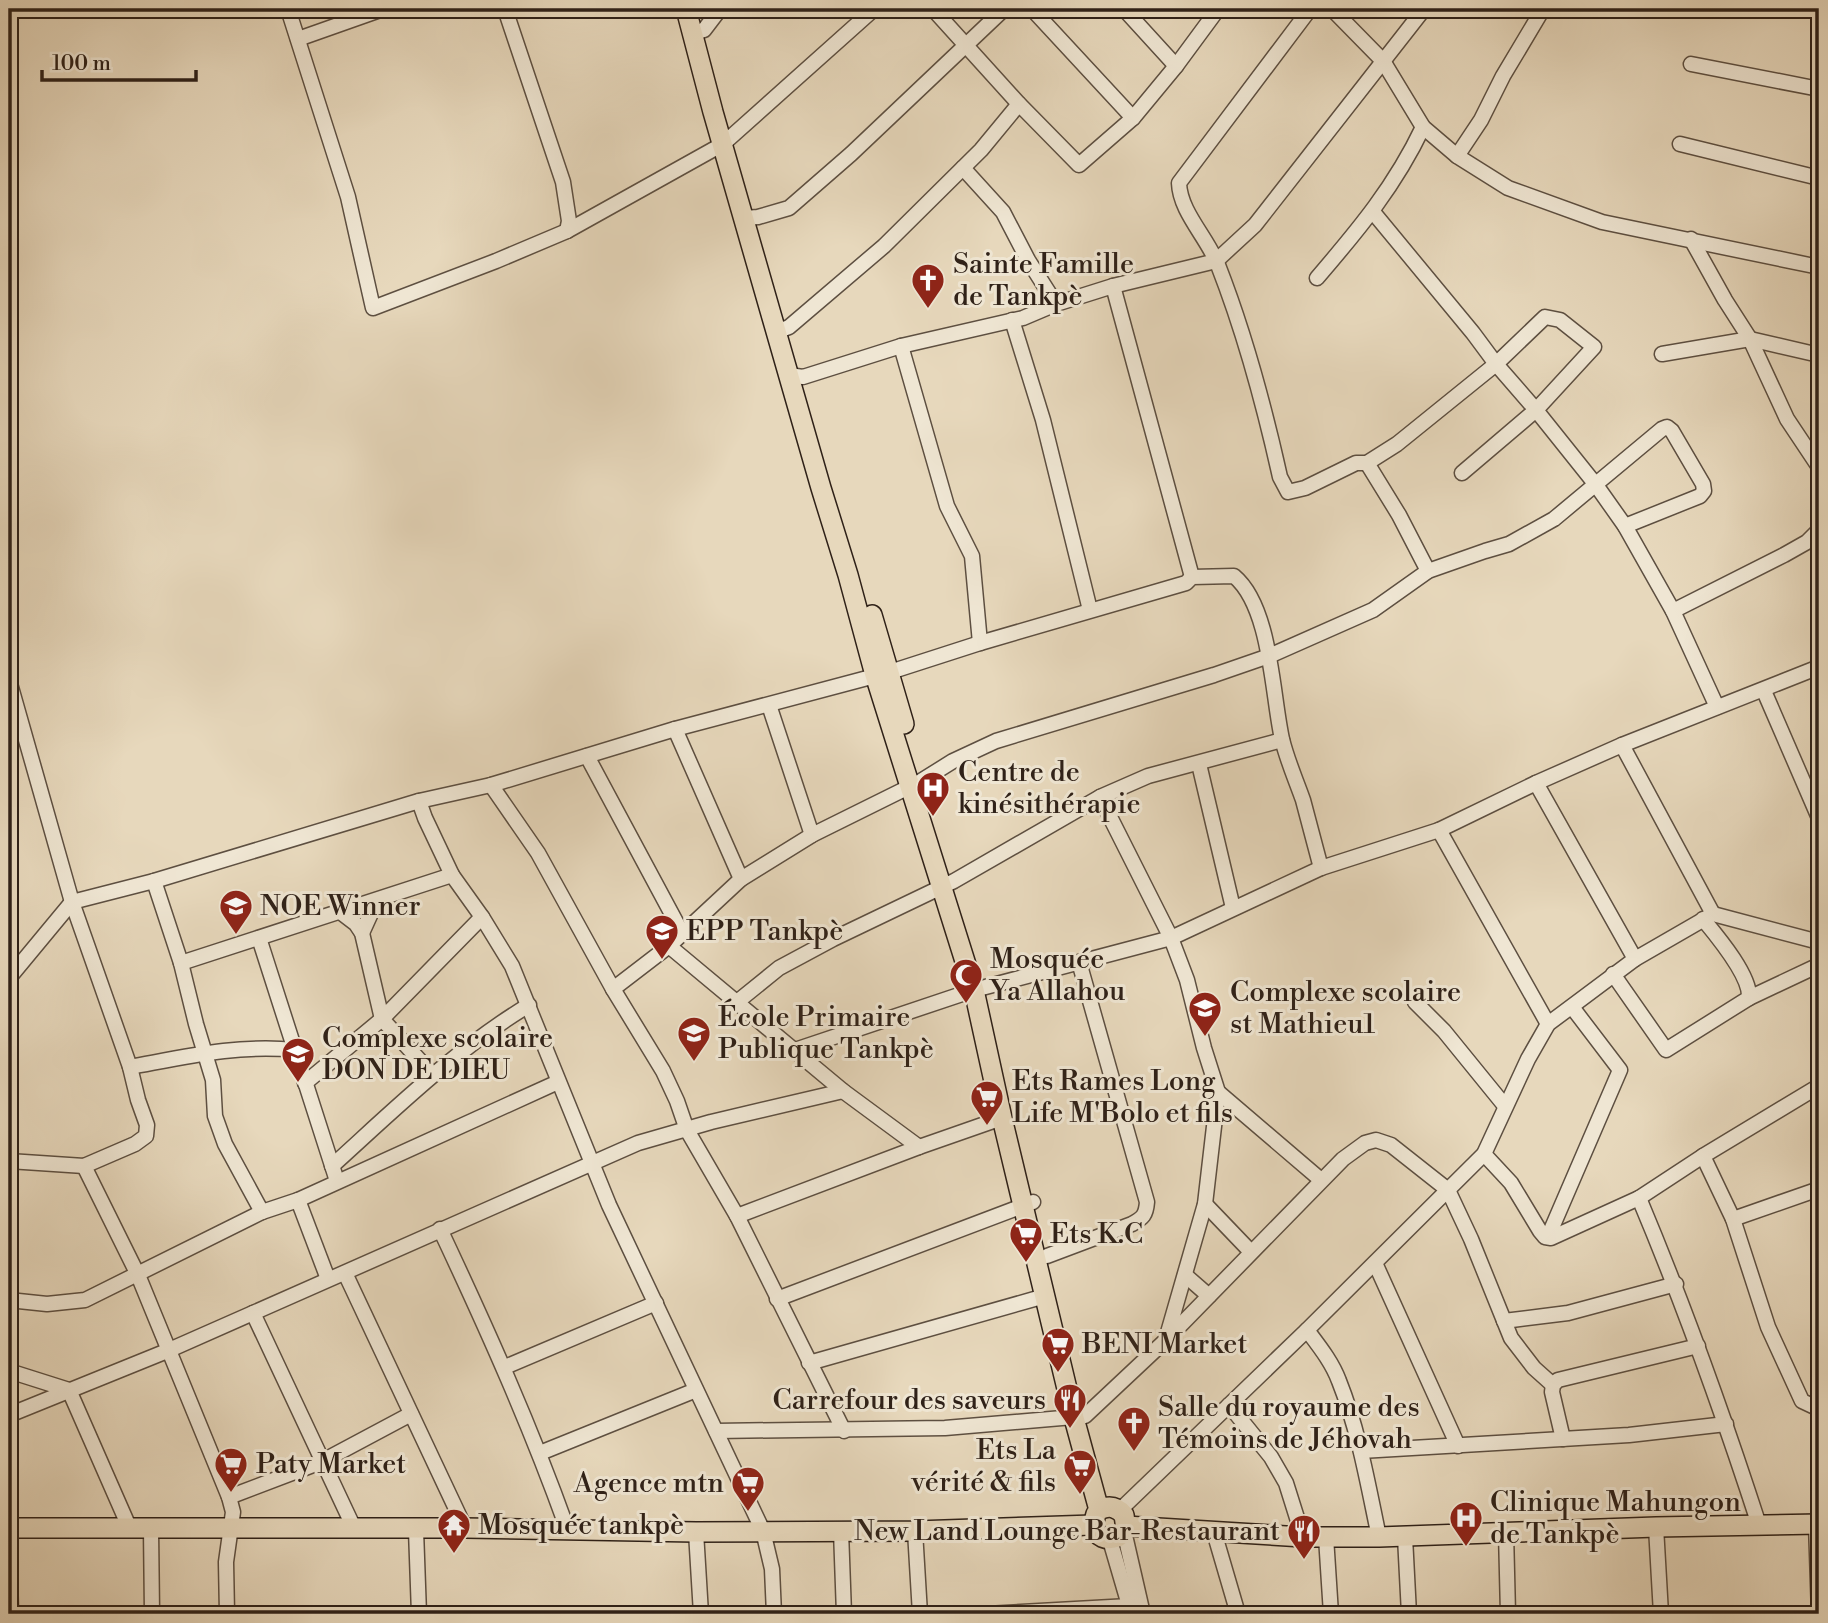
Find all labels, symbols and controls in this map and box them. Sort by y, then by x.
scale bar [42,38,196,82]
text: 100 m [52,51,111,77]
place label: Sainte Famille de Tankpè [953,247,1134,314]
church icon: Sainte Famille de Tankpè [909,261,947,310]
place label: Centre de kinésithérapie [958,755,1141,822]
hospital icon: Centre de kinésithérapie [914,769,952,818]
school or university icon: NOE Winner [217,887,255,936]
place label: NOE Winner [260,889,421,924]
school or university icon: EPP Tankpè [643,912,681,961]
place label: EPP Tankpè [686,914,843,949]
place label: Mosquée Ya Allahou [988,942,1125,1009]
mosque icon: Mosquée Ya Allahou [947,956,985,1005]
place label: Complexe scolaire st Mathieu1 [1230,975,1461,1042]
school or university icon: Complexe scolaire st Mathieu1 [1186,989,1224,1038]
place label: École Primaire Publique Tankpè [718,998,934,1067]
school or university icon: École Primaire Publique Tankpè [675,1014,713,1063]
place label: Complexe scolaire DON DE DIEU [322,1021,553,1088]
school or university icon: Complexe scolaire DON DE DIEU [279,1035,317,1084]
place label: Ets Rames Long Life M'Bolo et fils [1012,1064,1233,1131]
supermarket icon: Ets Rames Long Life M'Bolo et fils [968,1078,1006,1127]
supermarket icon: Ets K.C [1007,1215,1045,1264]
place label: Ets K.C [1050,1217,1143,1252]
supermarket icon: BENI Market [1039,1325,1077,1374]
place label: BENI Market [1081,1327,1247,1362]
restaurant icon: Carrefour des saveurs [1051,1381,1089,1430]
place label: Carrefour des saveurs [773,1383,1046,1418]
place label: Salle du royaume des Témoins de Jéhovah [1158,1390,1420,1457]
church icon: Salle du royaume des Témoins de Jéhovah [1115,1404,1153,1453]
place label: Ets La vérité & fils [910,1433,1057,1500]
supermarket icon: Paty Market [212,1445,250,1494]
place label: Paty Market [256,1447,406,1482]
supermarket icon: Ets La vérité & fils [1061,1447,1099,1496]
supermarket icon: Agence mtn [729,1464,767,1513]
place label: Agence mtn [573,1466,724,1501]
place label: Clinique Mahungon de Tankpè [1490,1485,1741,1552]
hospital icon: Clinique Mahungon de Tankpè [1447,1499,1485,1548]
temple icon: Mosquée tankpè [435,1506,473,1555]
place label: Mosquée tankpè [478,1508,684,1543]
restaurant icon: New Land Lounge Bar-Restaurant [1285,1512,1323,1561]
place label: New Land Lounge Bar-Restaurant [854,1514,1280,1549]

